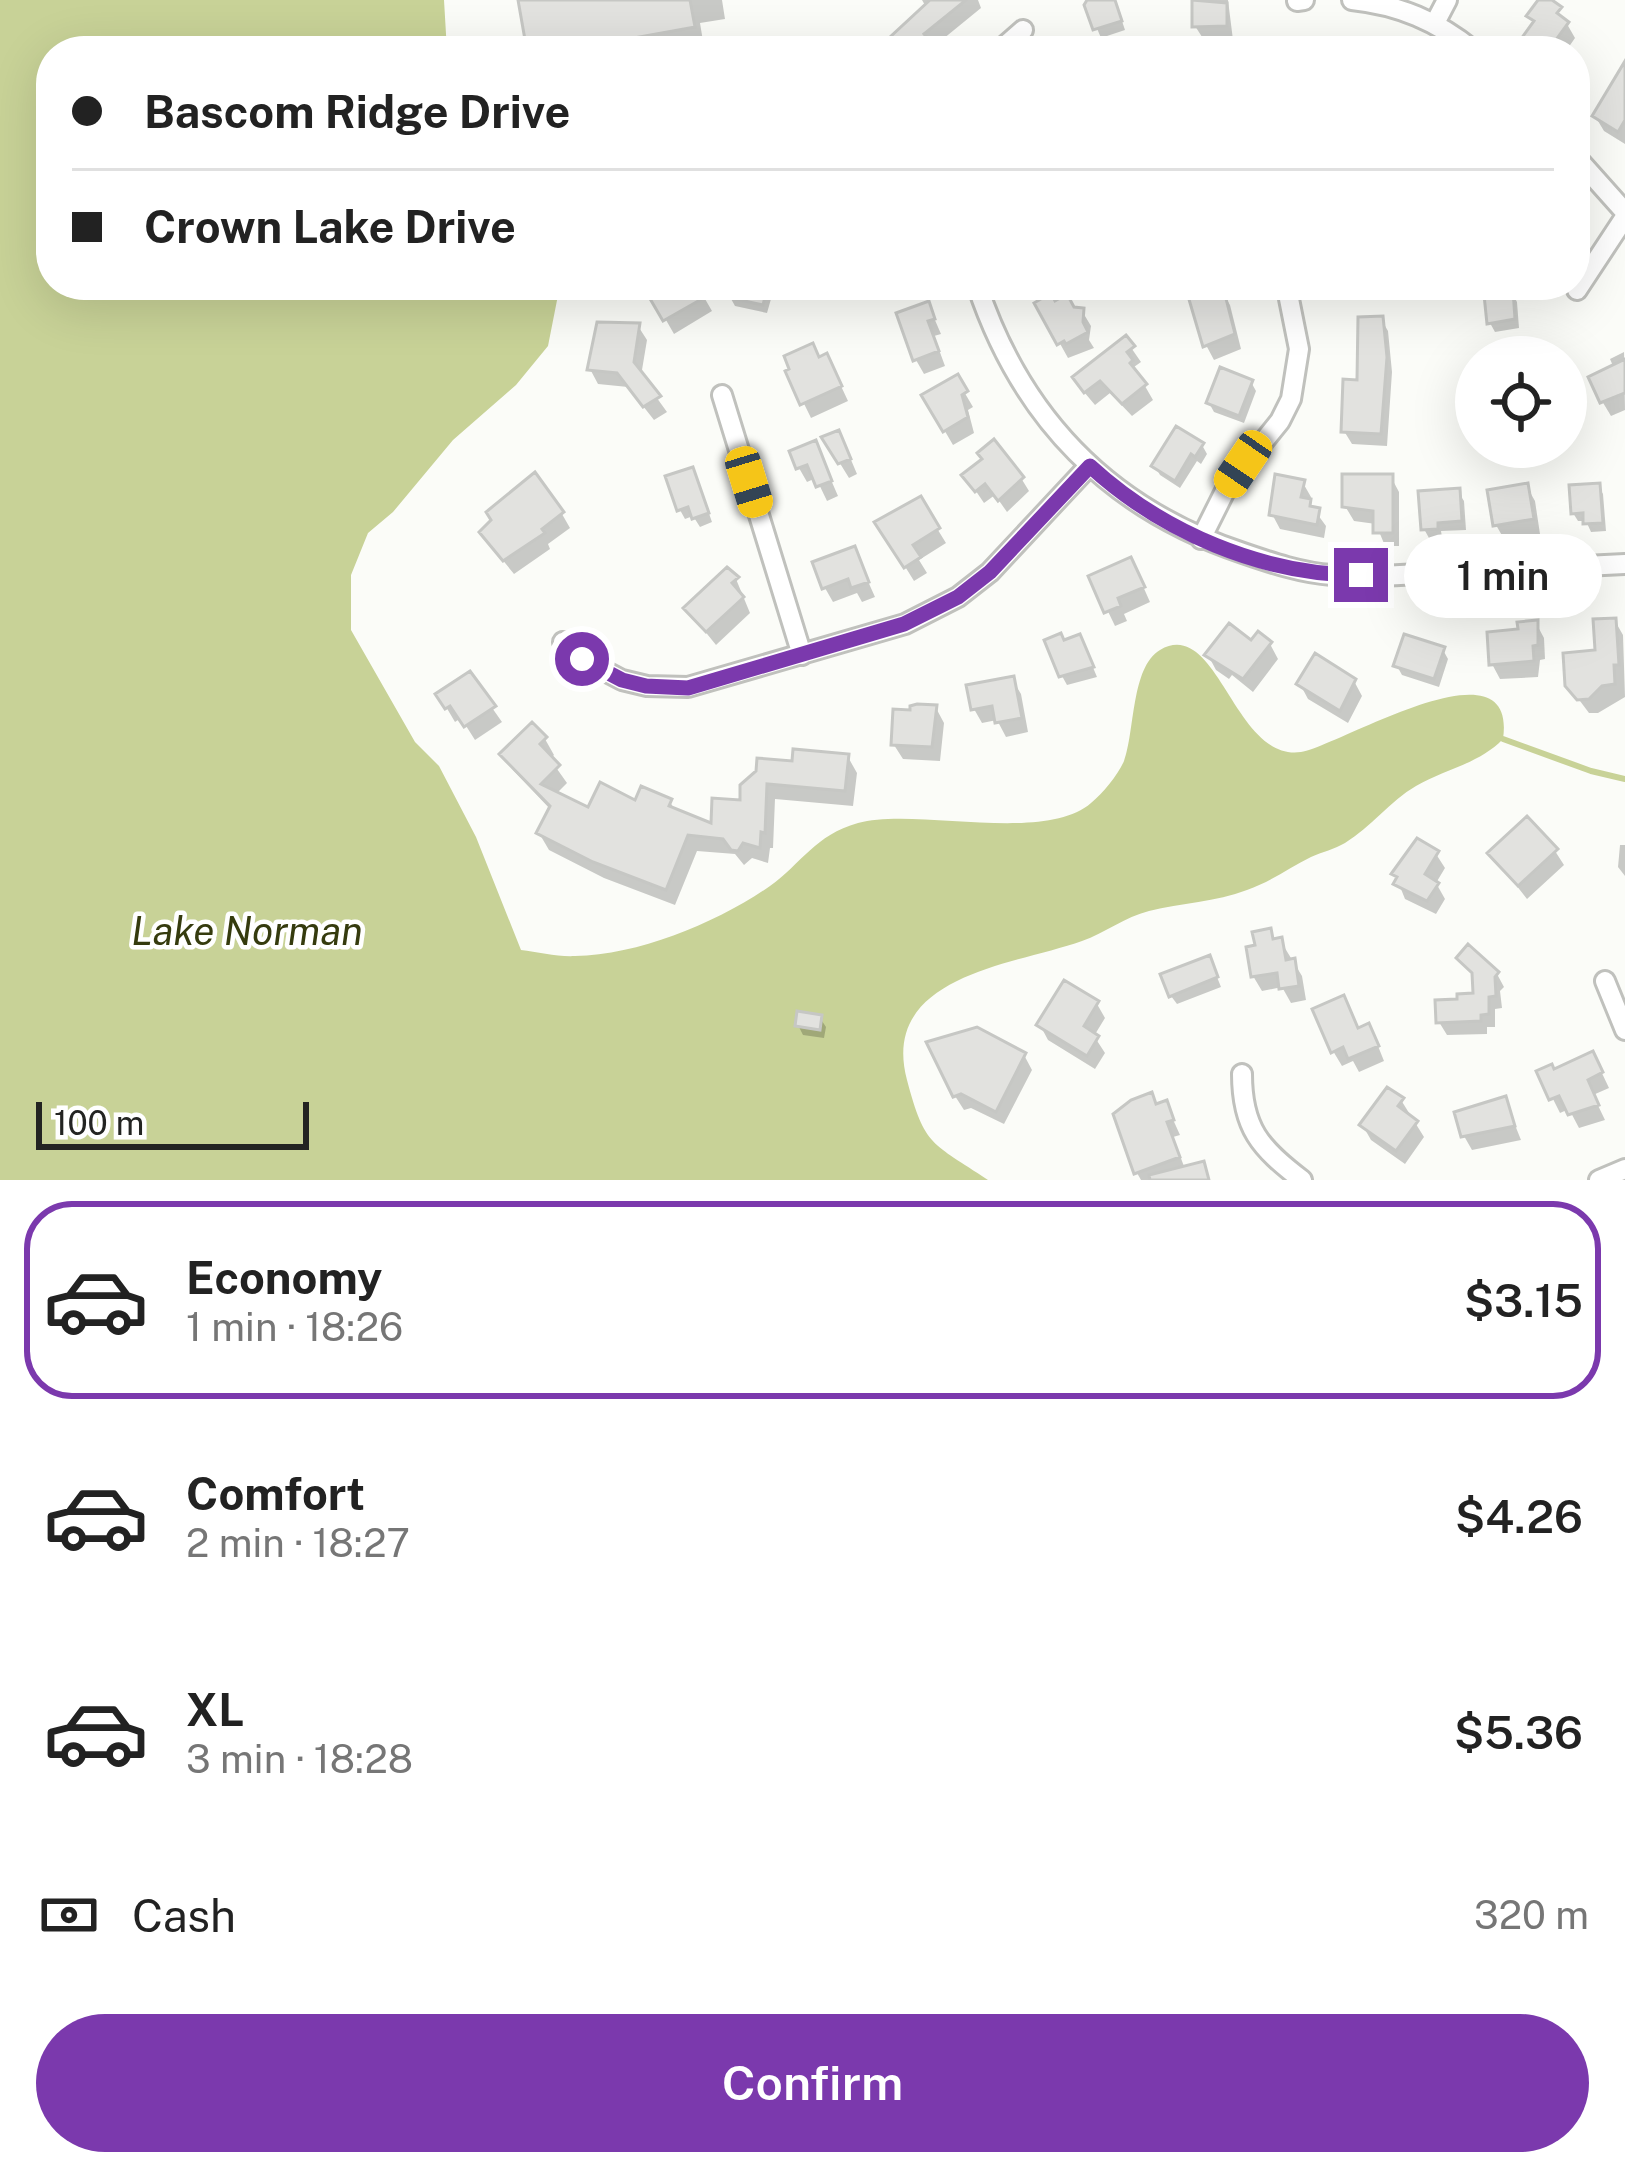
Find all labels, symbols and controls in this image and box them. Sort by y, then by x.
text: Bascom Ridge Drive [144,85,570,138]
text: Crown Lake Drive [144,200,516,253]
map controls [1455,336,1587,468]
button: locate [1455,336,1587,468]
car [1208,424,1278,504]
car [721,442,777,522]
callout: 1 min [1403,533,1601,617]
route end [1334,548,1388,602]
text: 1 min [1457,553,1549,599]
route start [555,632,609,686]
water label: Lake Norman [131,908,363,954]
scale bar [36,1096,309,1149]
text: 100 m [54,1104,144,1142]
icon: car [42,1246,150,1354]
text: Economy [186,1251,382,1304]
text: $3.15 [1464,1274,1583,1327]
text: 1 min · 18:26 [186,1304,403,1350]
icon: car [42,1462,150,1570]
text: Comfort [186,1467,365,1520]
text: $4.26 [1455,1490,1583,1543]
text: 2 min · 18:27 [186,1520,410,1566]
icon: car [42,1678,150,1786]
text: XL [186,1683,244,1736]
text: $5.36 [1454,1706,1583,1759]
text: 3 min · 18:28 [186,1736,413,1782]
icon: cash [36,1882,102,1948]
text: Cash [132,1889,236,1942]
text: 320 m [1474,1892,1589,1938]
button: Confirm [36,2014,1589,2152]

